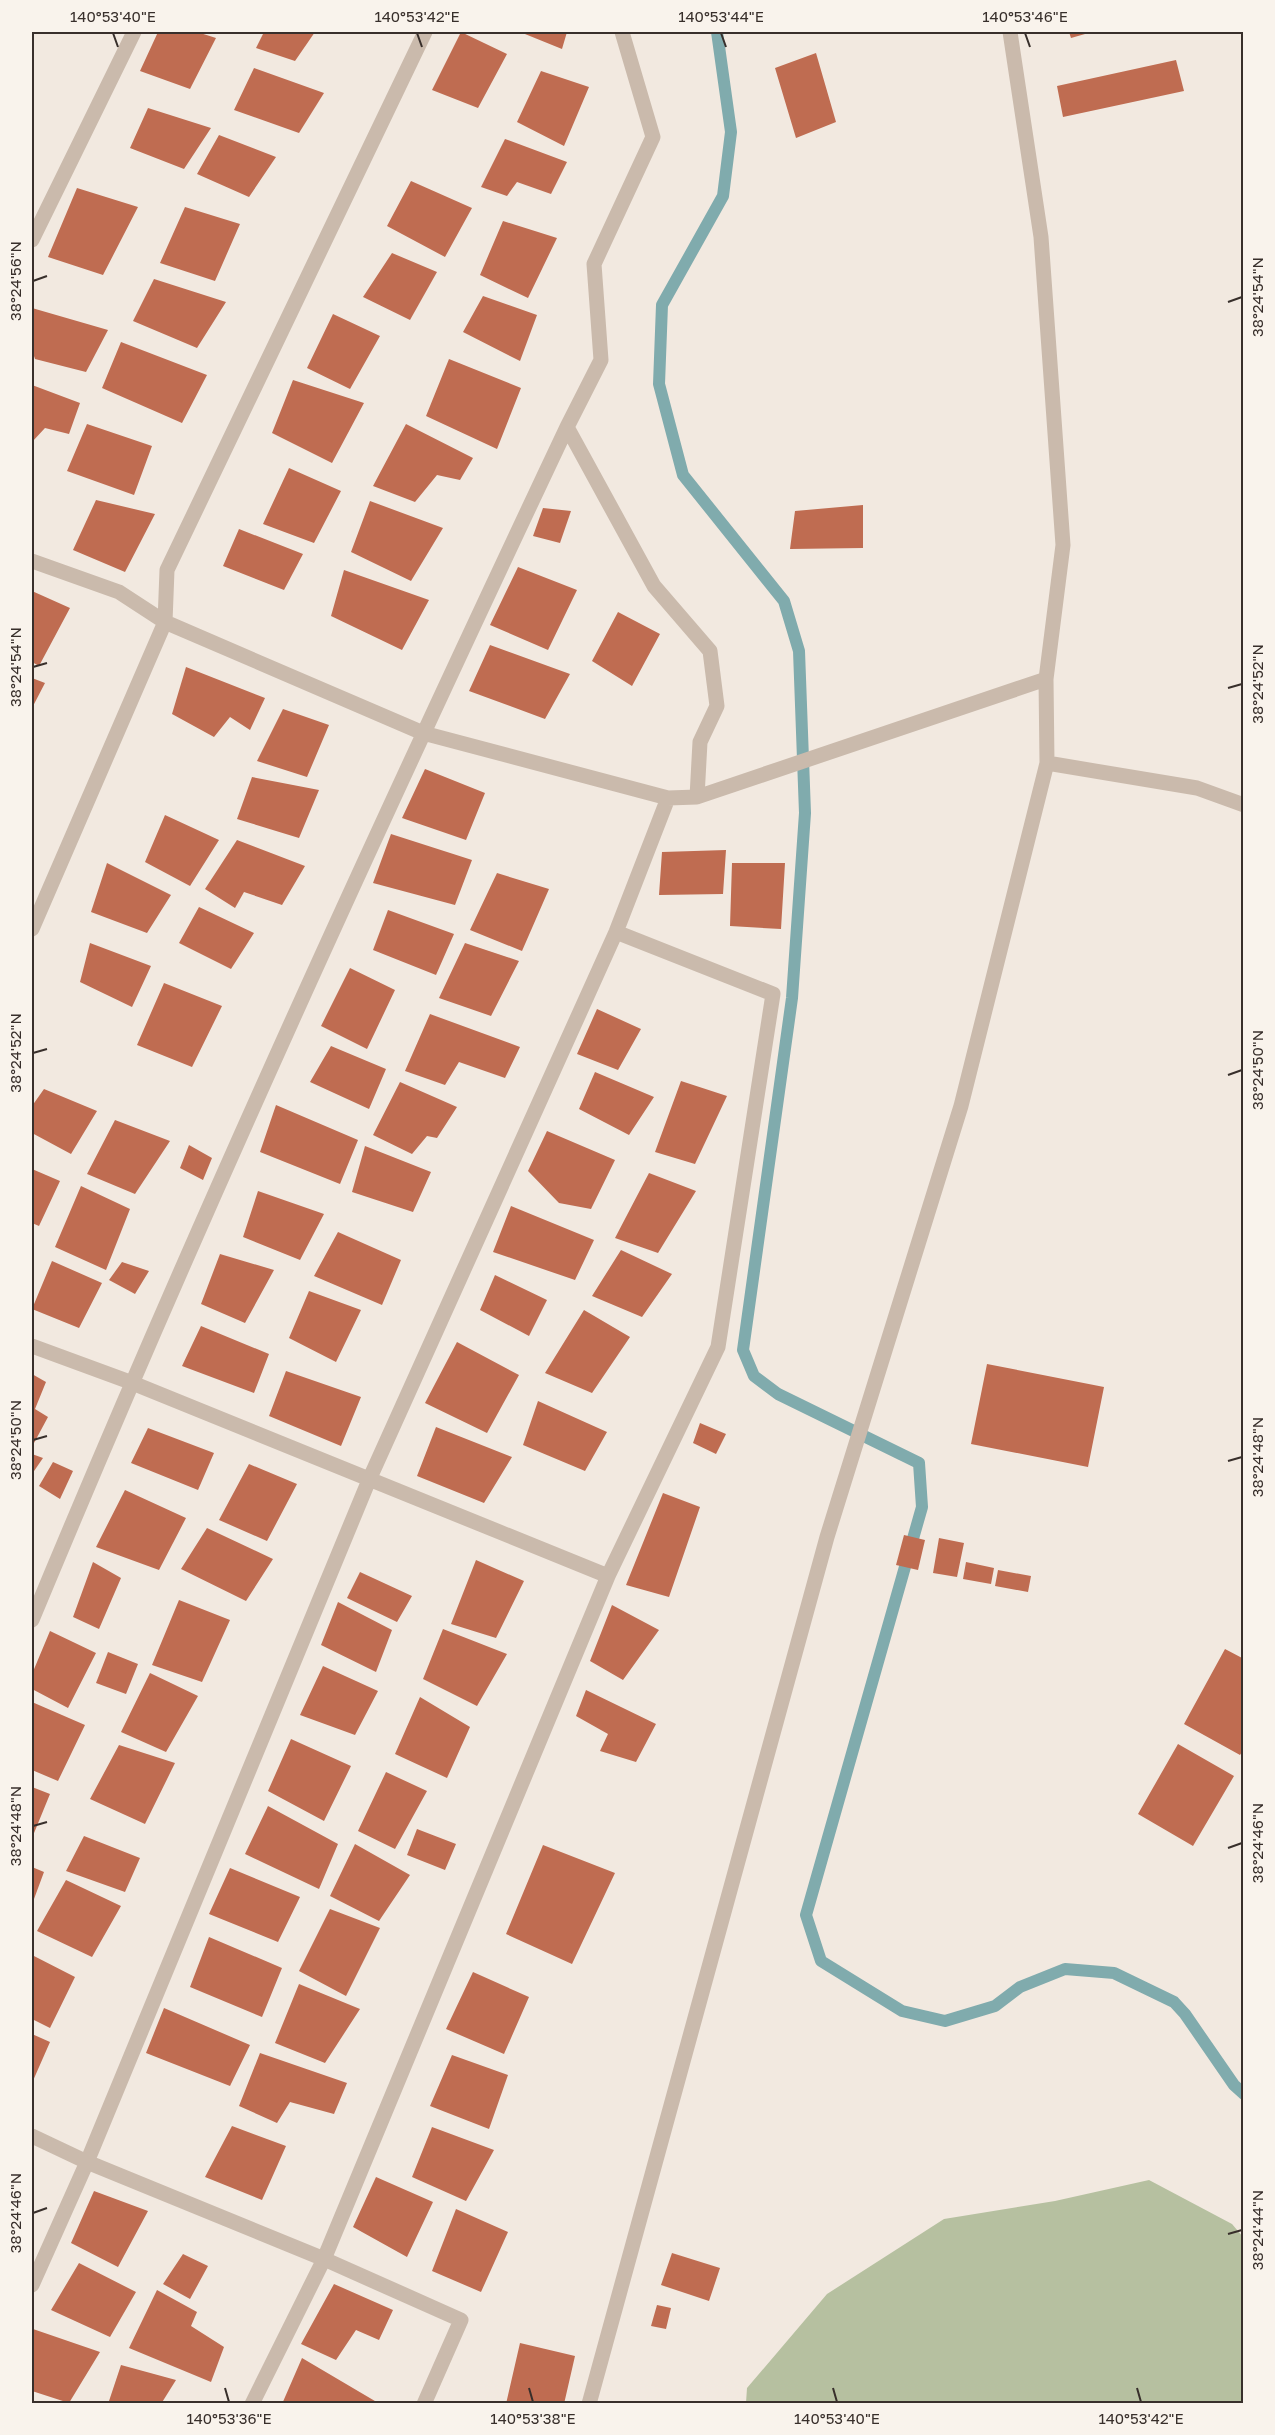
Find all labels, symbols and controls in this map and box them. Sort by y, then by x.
text: 140°53'40"E [70,7,156,25]
text: 140°53'42"E [374,7,460,25]
text: 140°53'44"E [678,7,764,25]
text: 140°53'46"E [982,7,1068,25]
text: 38°24'56"N [6,241,24,321]
text: 38°24'54"N [1248,257,1266,337]
text: 38°24'54"N [6,627,24,707]
text: 38°24'52"N [1248,644,1266,724]
text: 38°24'52"N [6,1013,24,1093]
text: 38°24'50"N [1248,1030,1266,1110]
text: 38°24'50"N [6,1400,24,1480]
text: 38°24'48"N [1248,1417,1266,1497]
text: 38°24'48"N [6,1786,24,1866]
text: 38°24'46"N [1248,1803,1266,1883]
text: 38°24'46"N [6,2173,24,2253]
text: 38°24'44"N [1248,2190,1266,2270]
text: 140°53'36"E [186,2409,272,2427]
text: 140°53'38"E [490,2409,576,2427]
text: 140°53'40"E [794,2409,880,2427]
text: 140°53'42"E [1098,2409,1184,2427]

